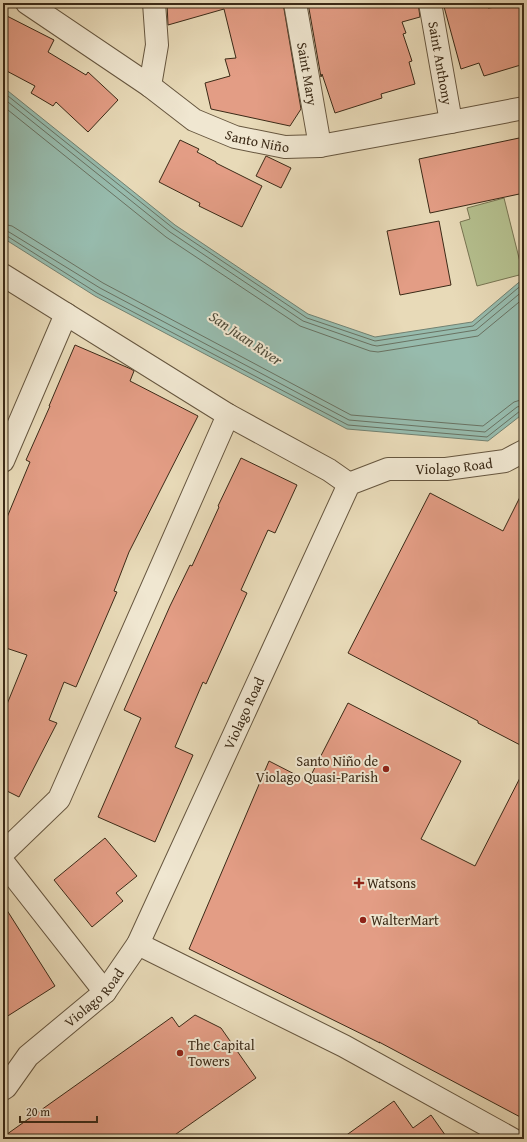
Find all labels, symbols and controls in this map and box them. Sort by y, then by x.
street label: Saint Anthony [423,20,458,106]
street label: Saint Mary [292,41,323,107]
street label: Santo Niño [222,124,289,157]
water label: San Juan River [205,306,287,370]
street label: Violago Road [415,453,494,479]
street label: Violago Road [219,673,269,752]
place label: Santo Niño de Violago Quasi-Parish [256,751,378,787]
marker: Santo Niño de Violago Quasi-Parish [381,764,391,774]
place label: Watsons [367,873,416,893]
marker: Watsons [354,878,364,888]
place label: WalterMart [371,910,439,930]
marker: WalterMart [358,915,368,925]
street label: Violago Road [60,964,129,1032]
place label: The Capital Towers [188,1035,255,1071]
marker: The Capital Towers [175,1048,185,1058]
scale bar [20,1098,97,1124]
text: 20 m [26,1103,50,1120]

